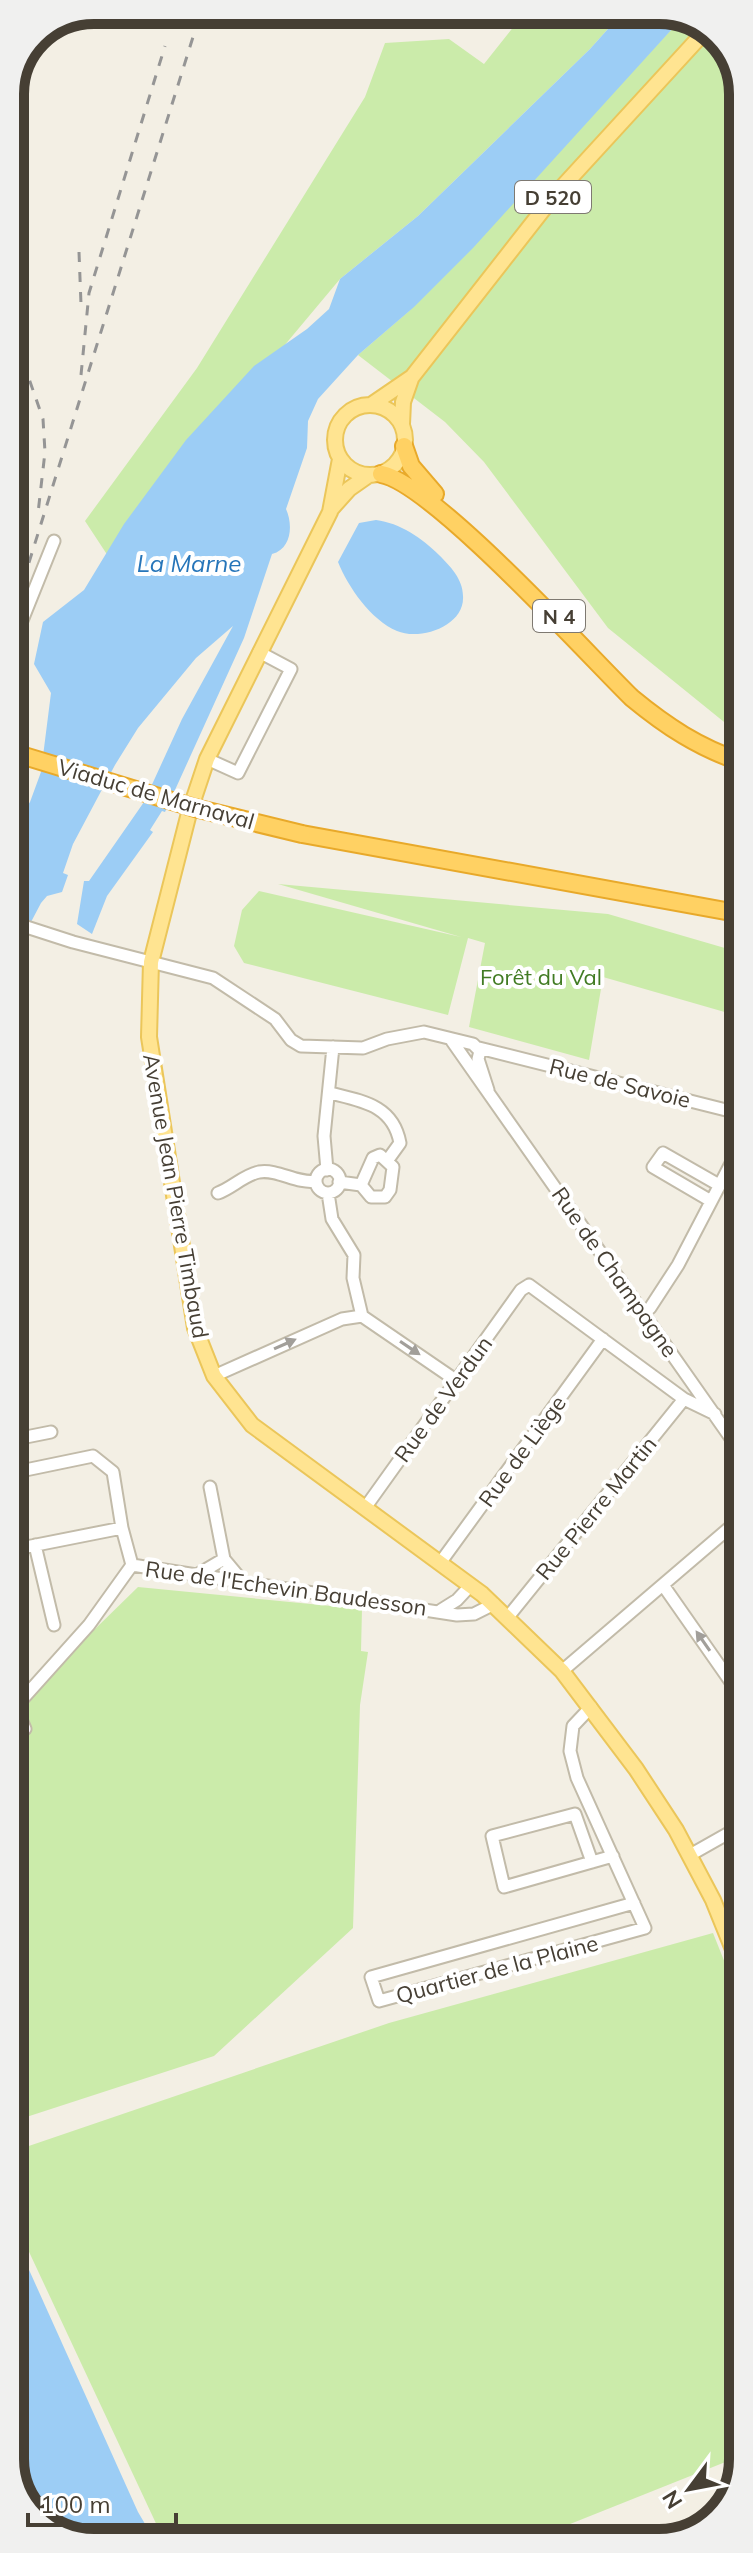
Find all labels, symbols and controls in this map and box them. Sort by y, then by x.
road number: D 520 [515,181,591,213]
water label: La Marne [137,548,241,578]
road number: N 4 [533,600,585,632]
street label: Viaduc de Marnaval [54,753,258,835]
park label: Forêt du Val [480,963,602,991]
street label: Avenue Jean Pierre Timbaud [137,1051,215,1341]
street label: Rue de Savoie [546,1052,694,1114]
street label: Rue de Champagne [546,1181,684,1363]
street label: Rue de Verdun [388,1330,498,1468]
one-way arrow [274,1338,297,1351]
one-way arrow [399,1340,420,1355]
street label: Rue de Liège [472,1390,572,1512]
street label: Rue Pierre Martin [529,1430,663,1586]
street label: Rue de l'Echevin Baudesson [143,1554,429,1622]
one-way arrow [696,1631,711,1652]
street label: Quartier de la Plaine [393,1929,601,2009]
north arrow [649,2449,729,2529]
scale bar [28,2477,176,2527]
text: N [656,2485,688,2514]
text: 100 m [40,2489,111,2519]

